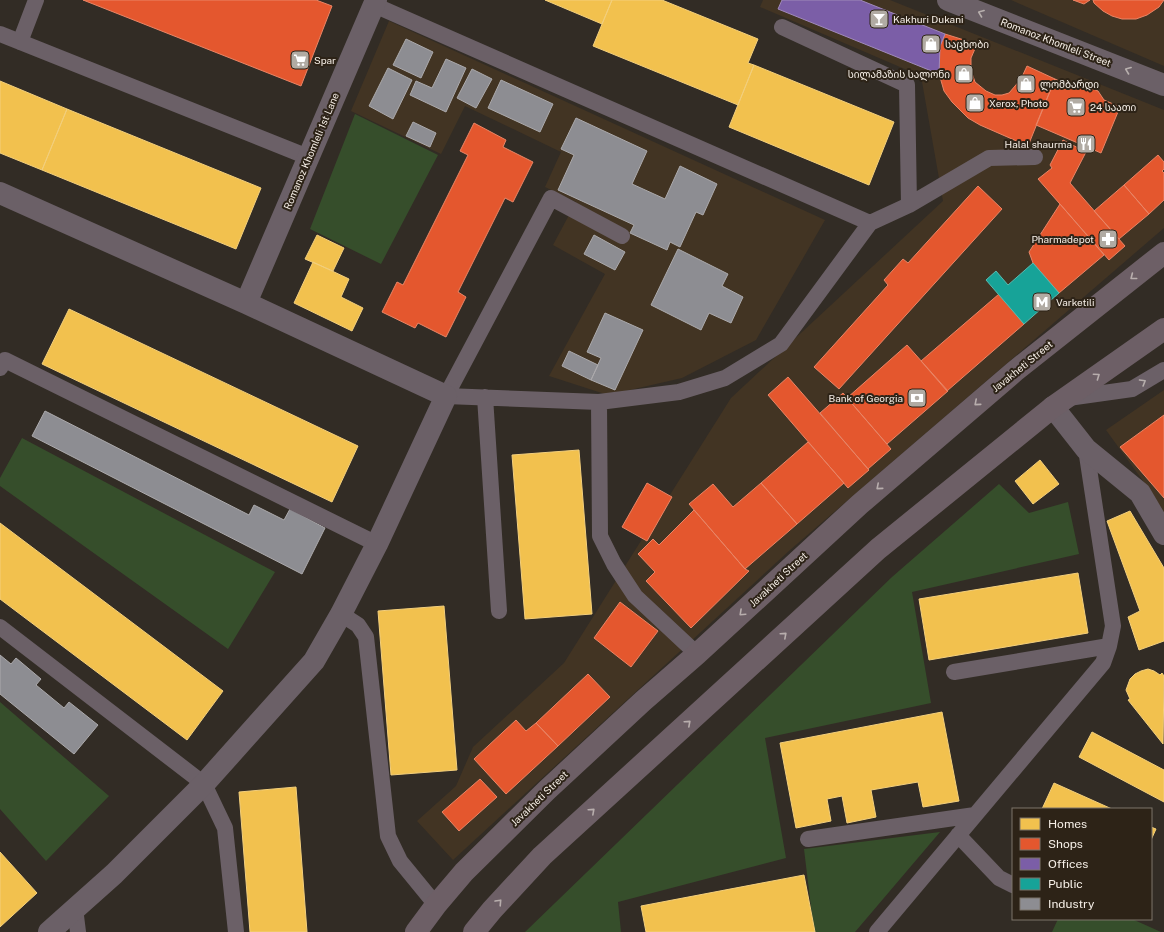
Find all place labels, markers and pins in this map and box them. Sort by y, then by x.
bar icon: Kakhuri Dukani [868,8,890,30]
place label: Kakhuri Dukani [893,13,963,25]
shop icon: საცხობი [920,33,942,55]
place label: საცხობი [945,38,989,51]
supermarket icon: Spar [289,49,311,71]
place label: Spar [314,54,336,66]
shop icon: სილამაზის სალონი [953,63,975,85]
place label: სილამაზის სალონი [848,68,950,81]
shop icon: ლომბარდი [1015,73,1037,95]
place label: ლომბარდი [1040,78,1099,91]
shop icon: Xerox, Photo [964,92,986,114]
supermarket icon: 24 საათი [1065,96,1087,118]
place label: Xerox, Photo [989,97,1048,109]
place label: 24 საათი [1090,101,1137,113]
restaurant icon: Halal shaurma [1075,133,1097,155]
place label: Halal shaurma [1005,138,1072,150]
pharmacy icon: Pharmadepot [1097,228,1119,250]
place label: Pharmadepot [1031,233,1094,245]
metro station icon: Varketili [1031,291,1053,313]
place label: Varketili [1056,296,1094,308]
bank icon: Bank of Georgia [906,387,928,409]
place label: Bank of Georgia [829,392,903,404]

